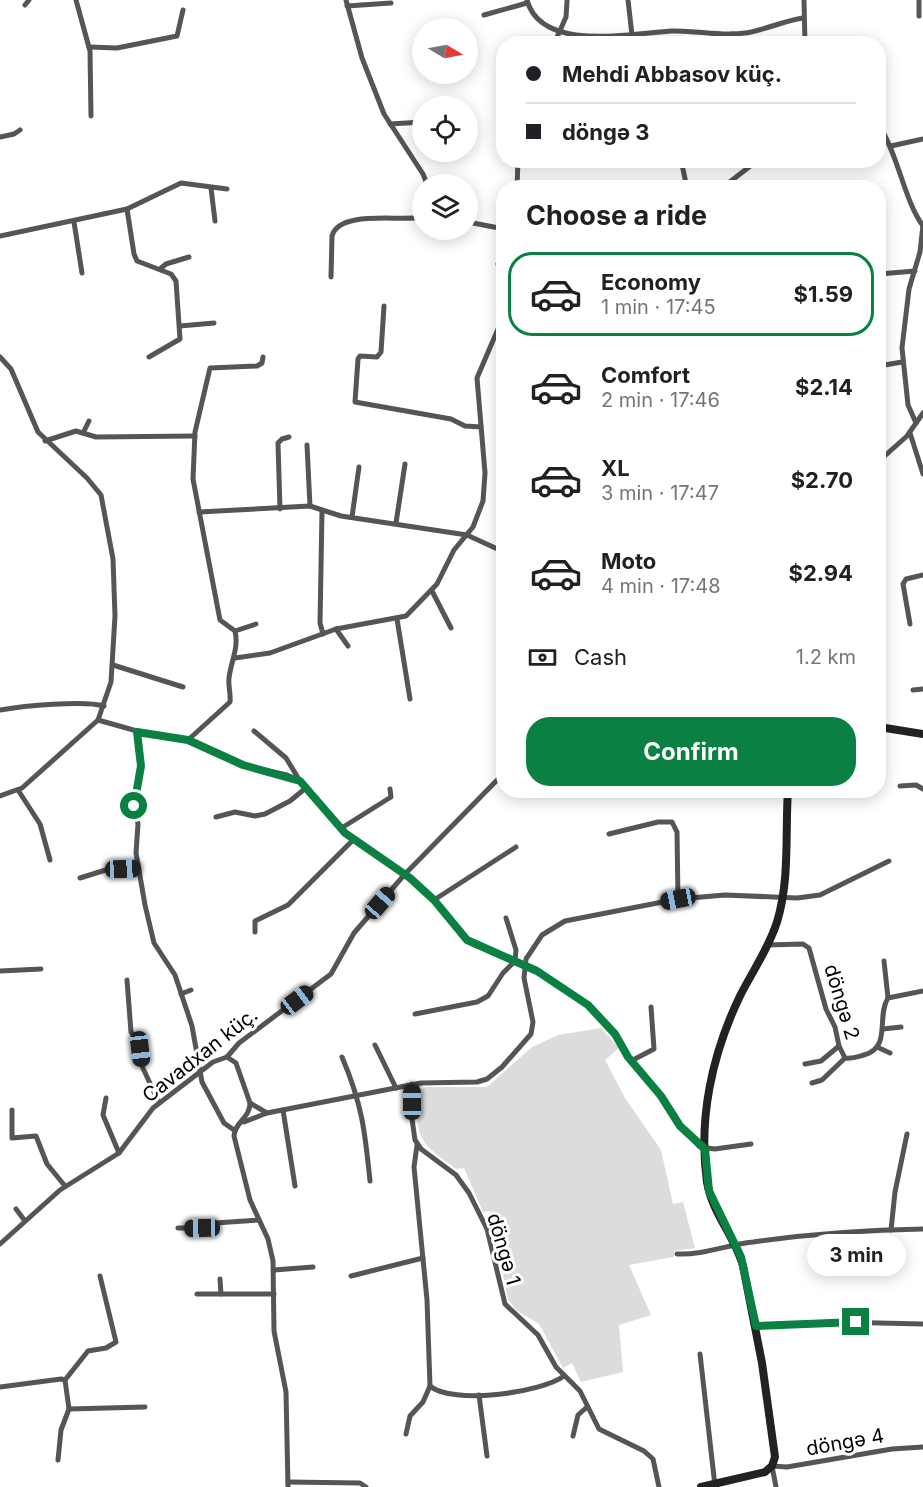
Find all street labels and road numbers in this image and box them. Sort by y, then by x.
street label: döngə 2 [819,961,865,1043]
street label: Cavadxan küç. [138,1003,262,1107]
street label: döngə 1 [482,1210,526,1288]
street label: döngə 4 [804,1423,886,1461]

